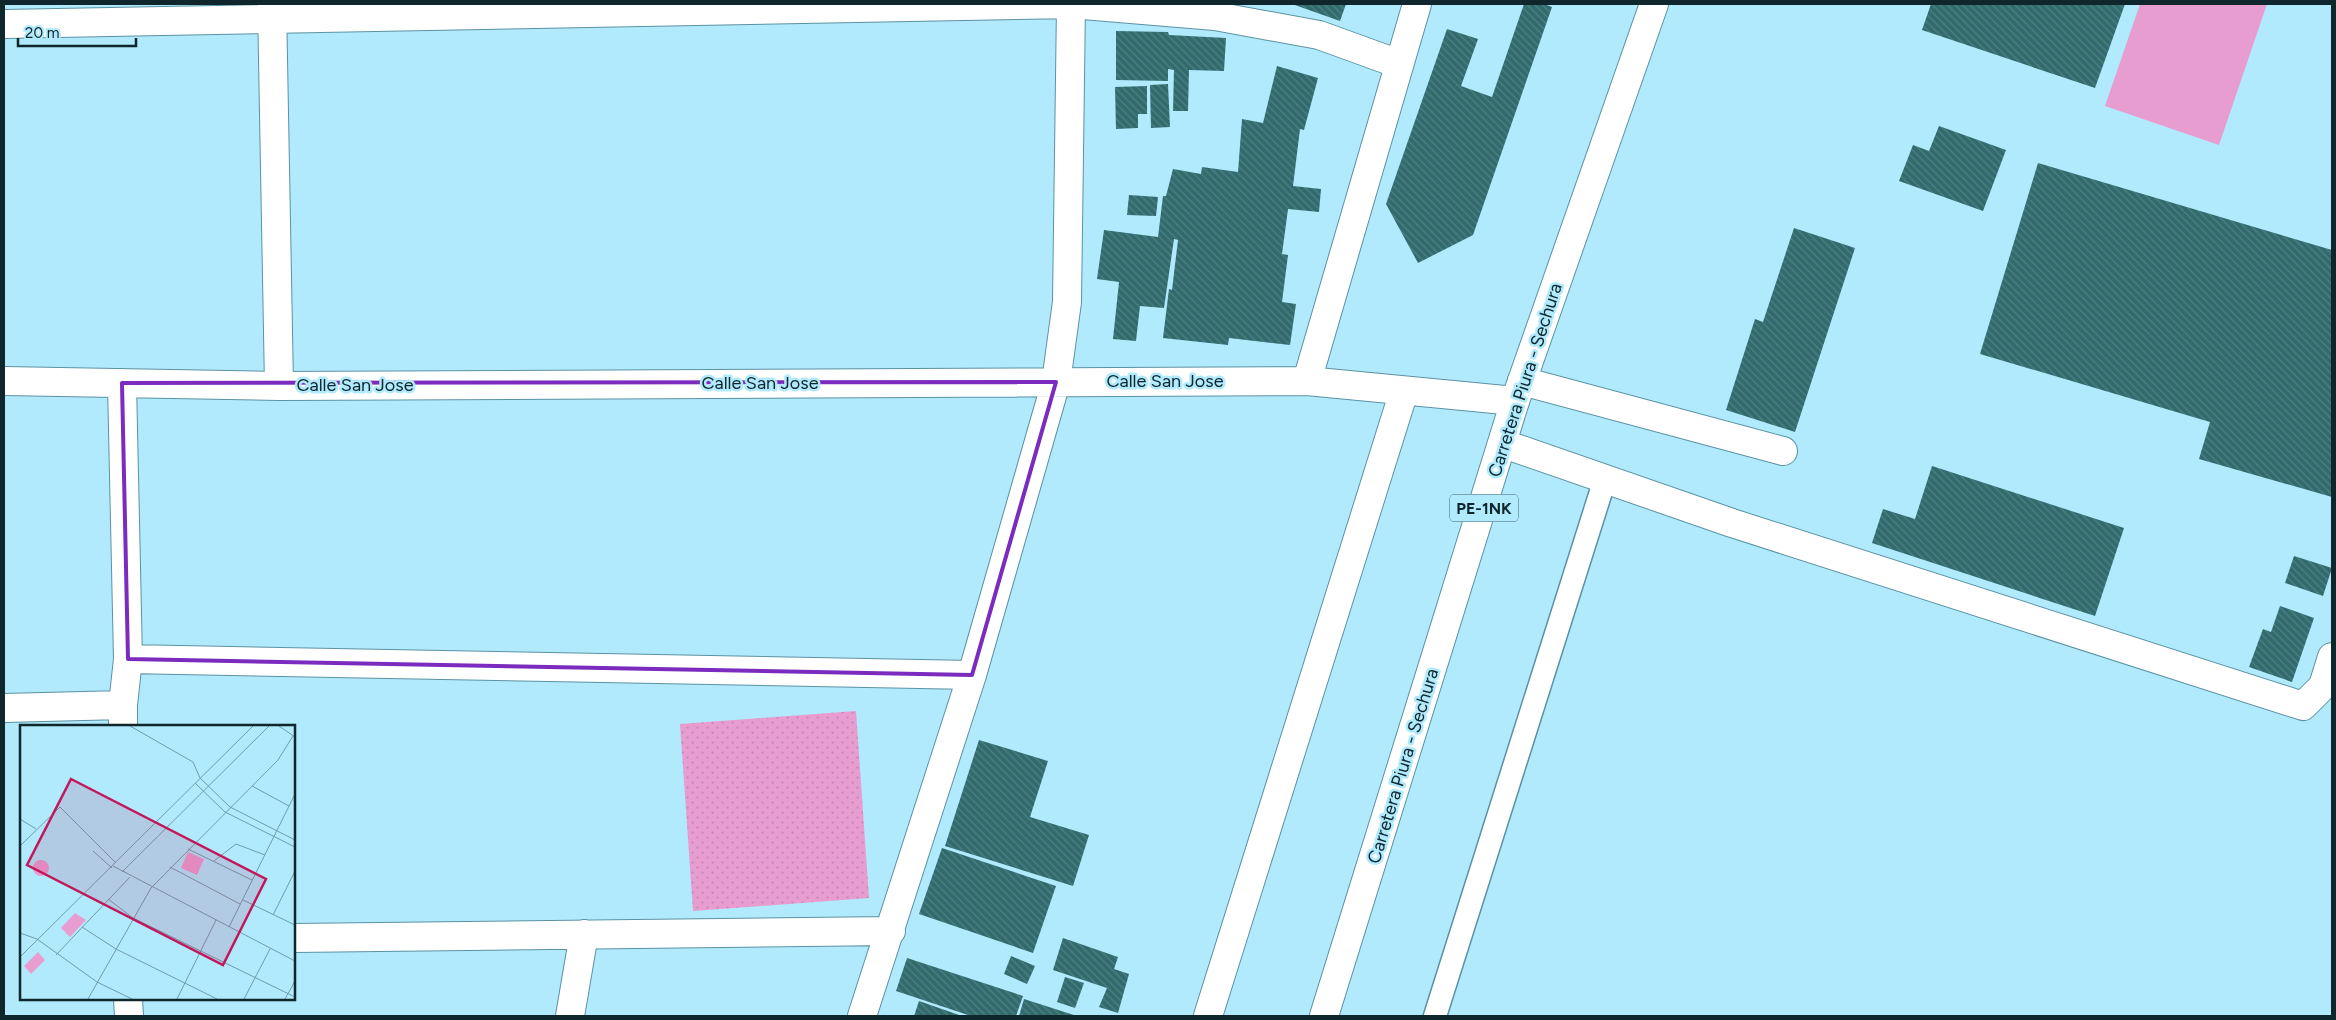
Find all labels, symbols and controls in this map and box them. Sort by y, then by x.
scale bar [18,15,135,47]
text: 20 m [25,24,59,42]
street label: Carretera Piura - Sechura [1483,280,1567,480]
street label: Calle San Jose [1107,370,1224,392]
street label: Calle San Jose [702,372,819,394]
street label: Calle San Jose [297,374,414,396]
road number: PE-1NK [1450,494,1518,522]
street label: Carretera Piura - Sechura [1363,666,1443,866]
inset map [20,725,295,1000]

